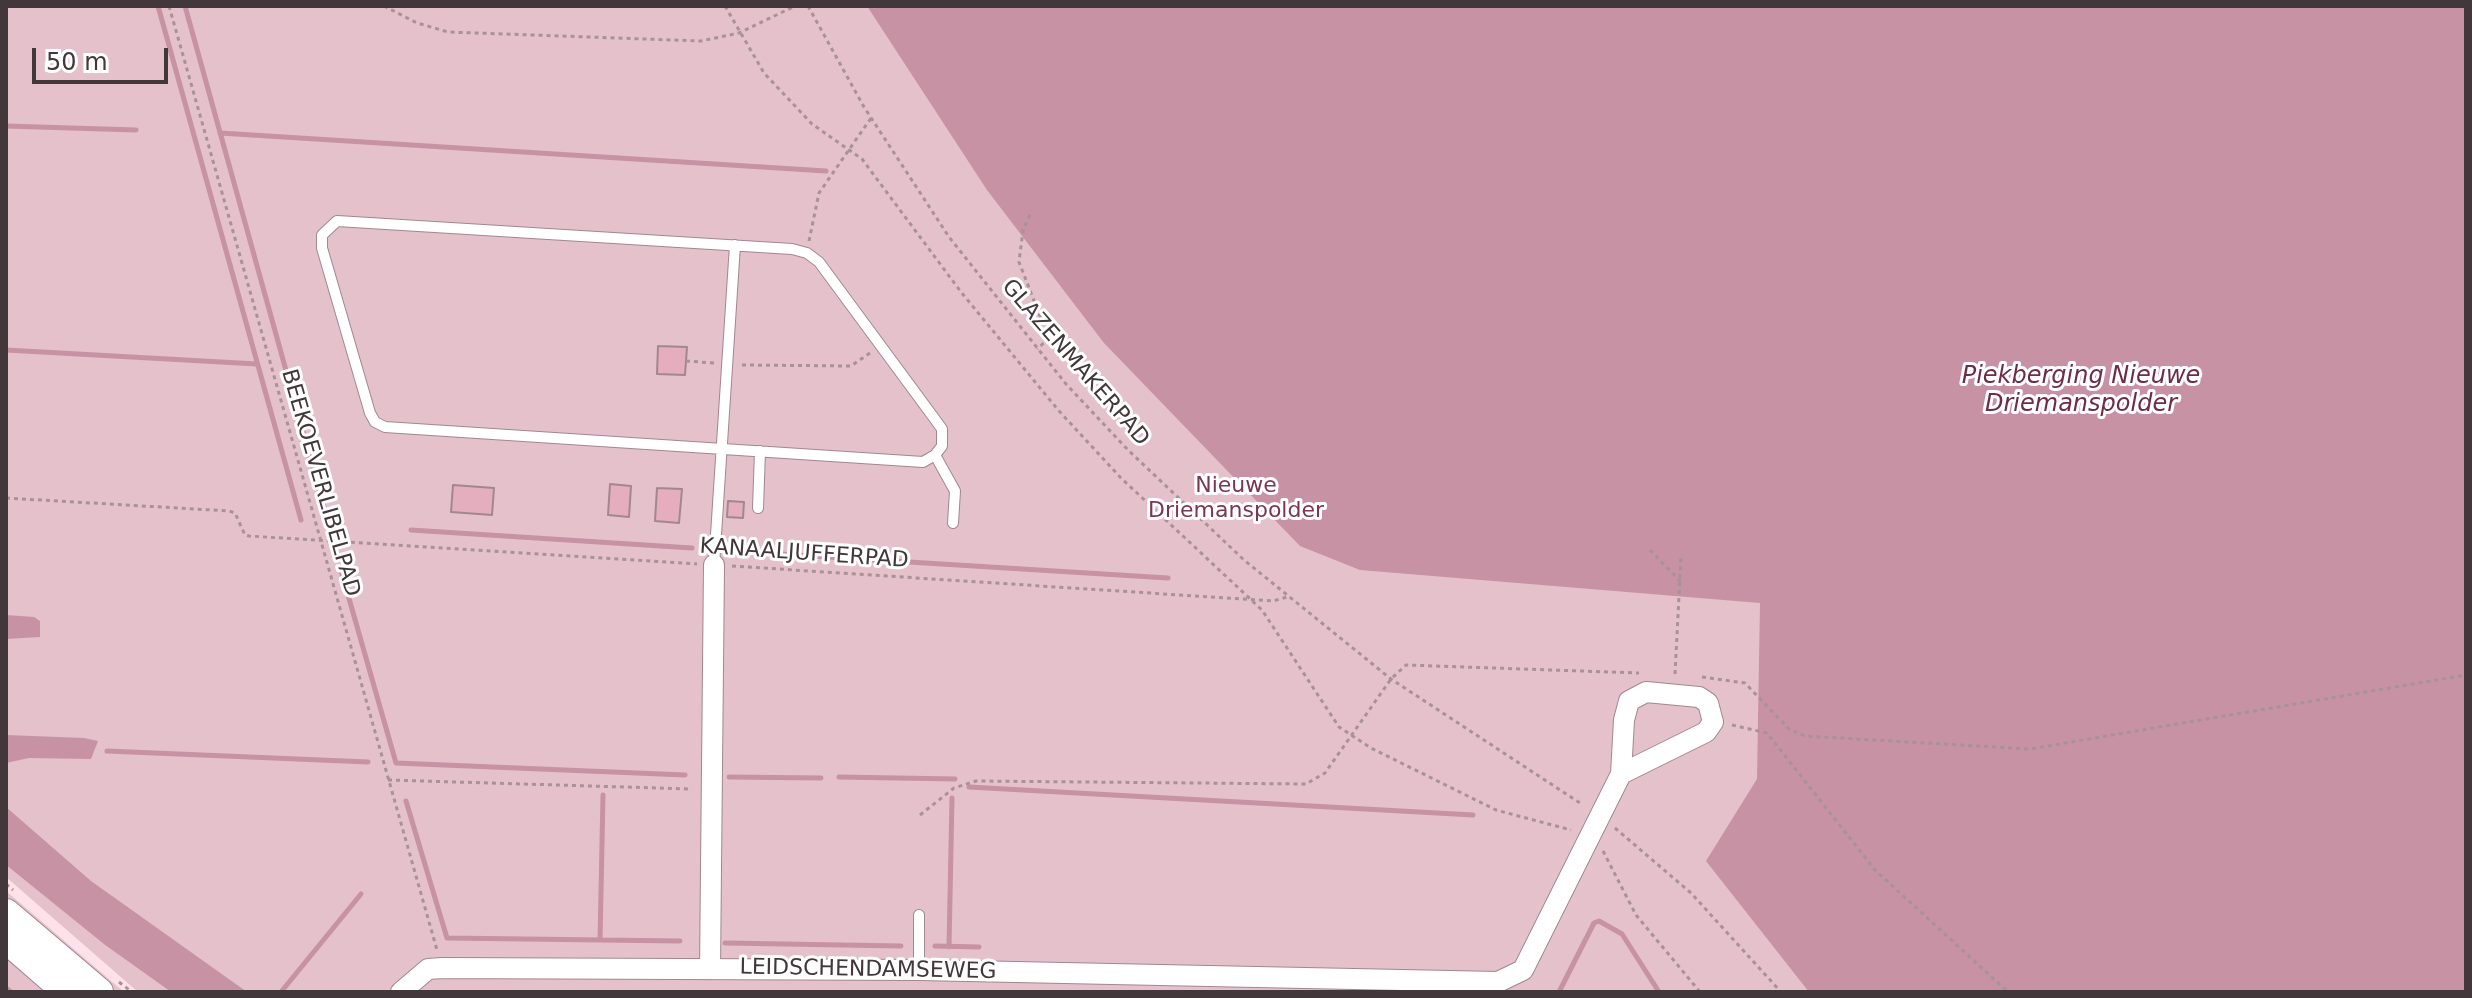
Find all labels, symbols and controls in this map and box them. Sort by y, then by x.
scale bar [36,32,172,82]
text: 50 m [46,48,108,76]
street label: GLAZENMAKERPAD [996,274,1154,452]
water label: Piekberging Nieuwe Driemanspolder [1962,363,2200,419]
street label: BEEKOEVERLIBELPAD [275,366,365,600]
park label: Nieuwe Driemanspolder [1148,473,1324,524]
street label: KANAALJUFFERPAD [699,534,909,574]
street label: LEIDSCHENDAMSEWEG [739,955,997,985]

